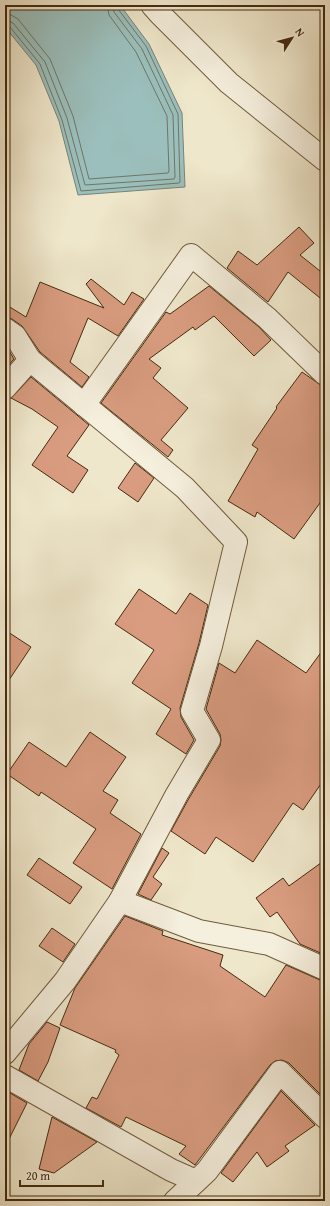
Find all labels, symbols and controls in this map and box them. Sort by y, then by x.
north arrow [272,18,312,58]
text: N [291,24,309,40]
scale bar [20,1162,103,1188]
text: 20 m [26,1167,50,1184]

